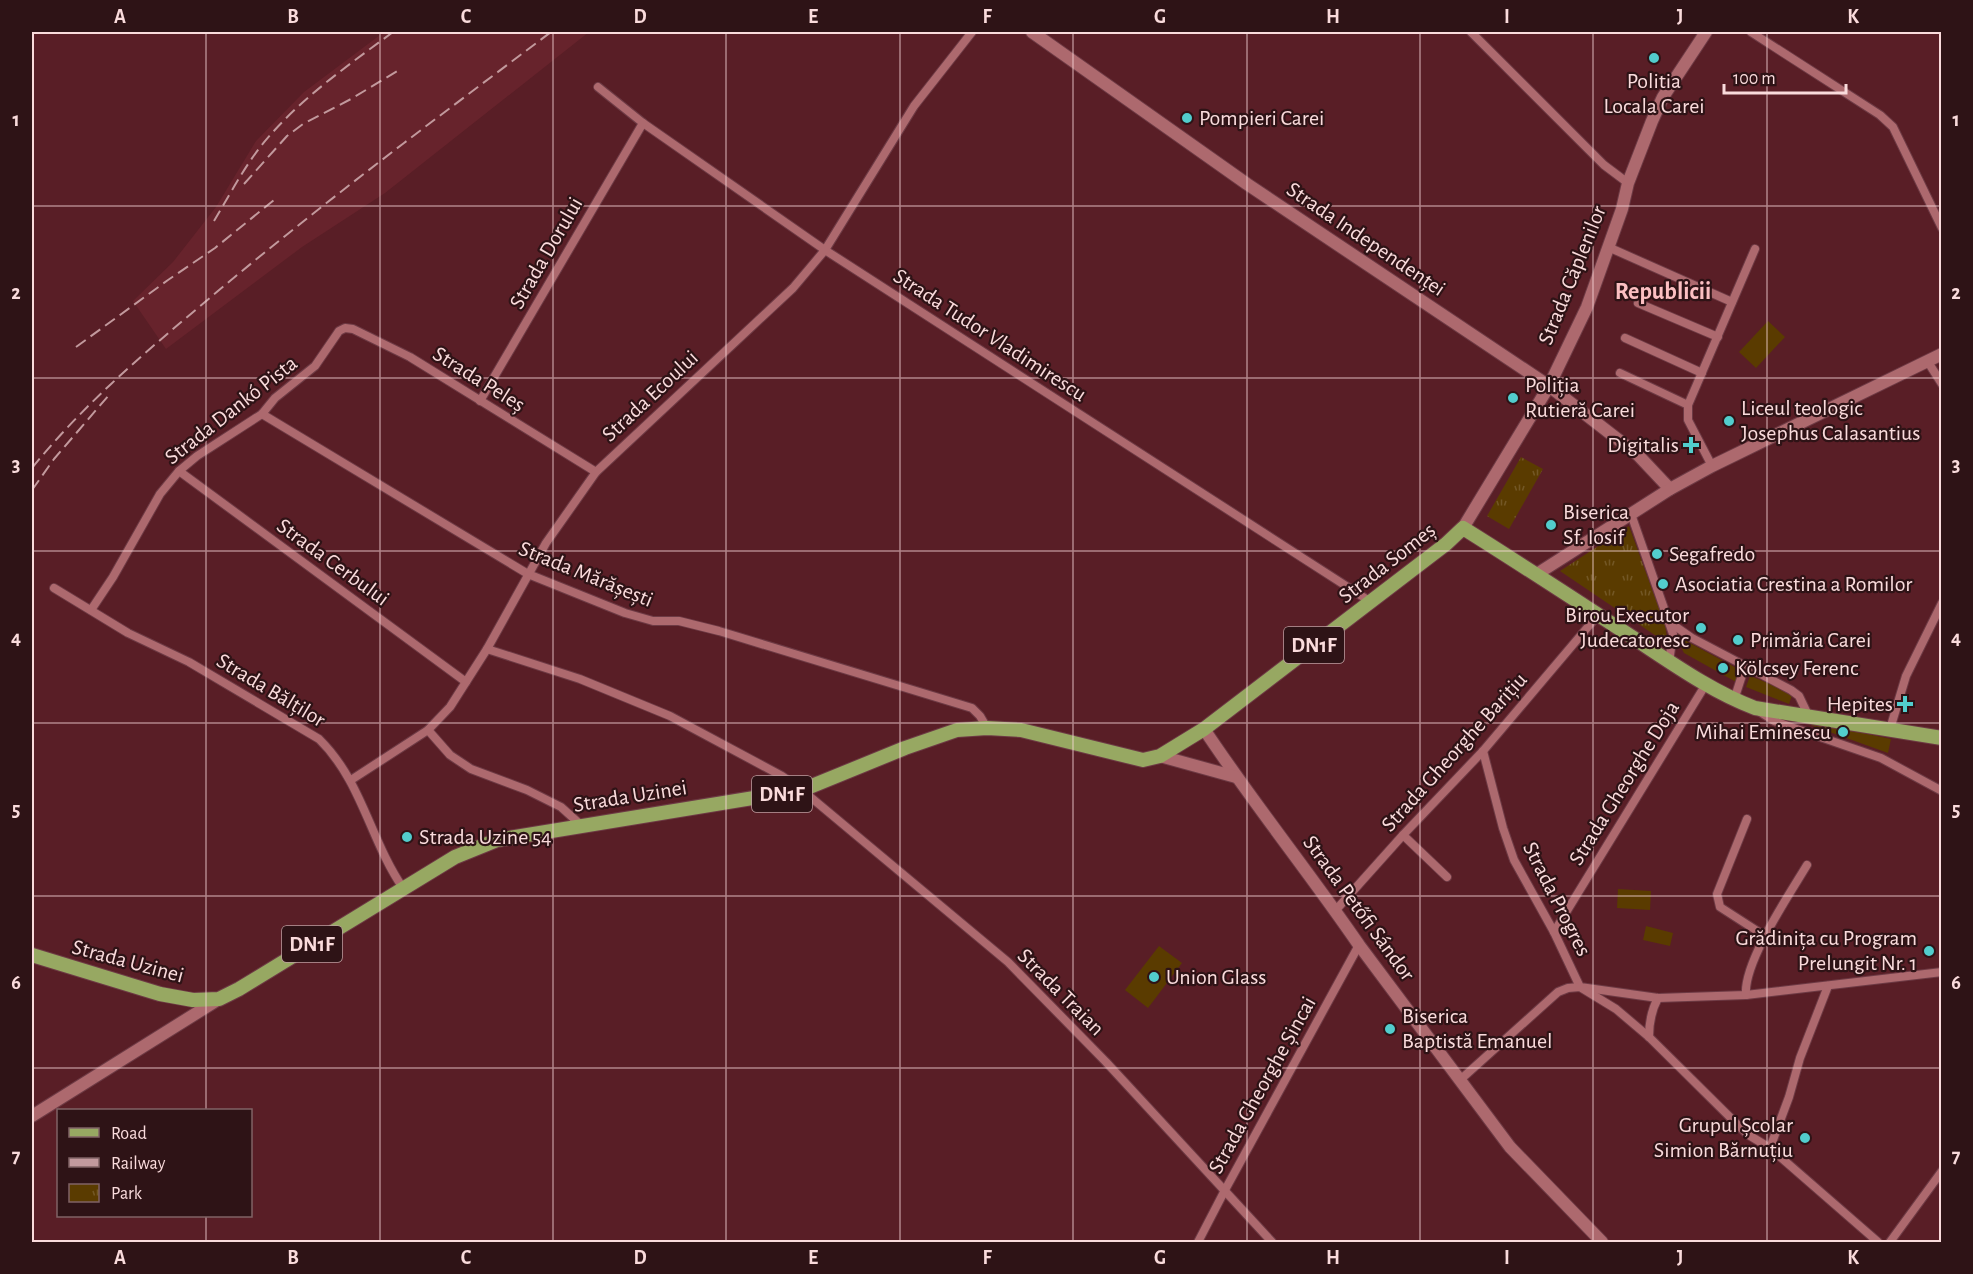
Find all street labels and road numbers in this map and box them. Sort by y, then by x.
street label: Strada Independenței [1282,178,1449,302]
street label: Strada Dorului [505,193,587,313]
street label: Strada Căplenilor [1534,202,1610,348]
street label: Strada Tudor Vladimirescu [890,264,1090,406]
street label: Strada Peleș [428,342,529,418]
street label: Strada Ecoului [598,346,702,446]
street label: Strada Dankó Pista [161,352,301,468]
street label: Strada Cerbului [273,514,393,610]
street label: Strada Someș [1335,519,1441,609]
street label: Strada Mărășești [515,537,656,613]
road number: DN1F [1284,627,1344,663]
street label: Strada Bălților [212,649,329,733]
street label: Strada Gheorghe Barițiu [1377,668,1532,837]
street label: Strada Gheorghe Doja [1565,697,1683,869]
street label: Strada Uzinei [572,776,688,816]
road number: DN1F [752,776,812,812]
street label: Strada Petőfi Sándor [1299,831,1419,985]
street label: Strada Progres [1519,838,1595,960]
road number: DN1F [282,926,342,962]
street label: Strada Uzinei [70,936,186,986]
street label: Strada Traian [1013,944,1109,1040]
street label: Strada Gheorghe Șincai [1204,993,1322,1178]

